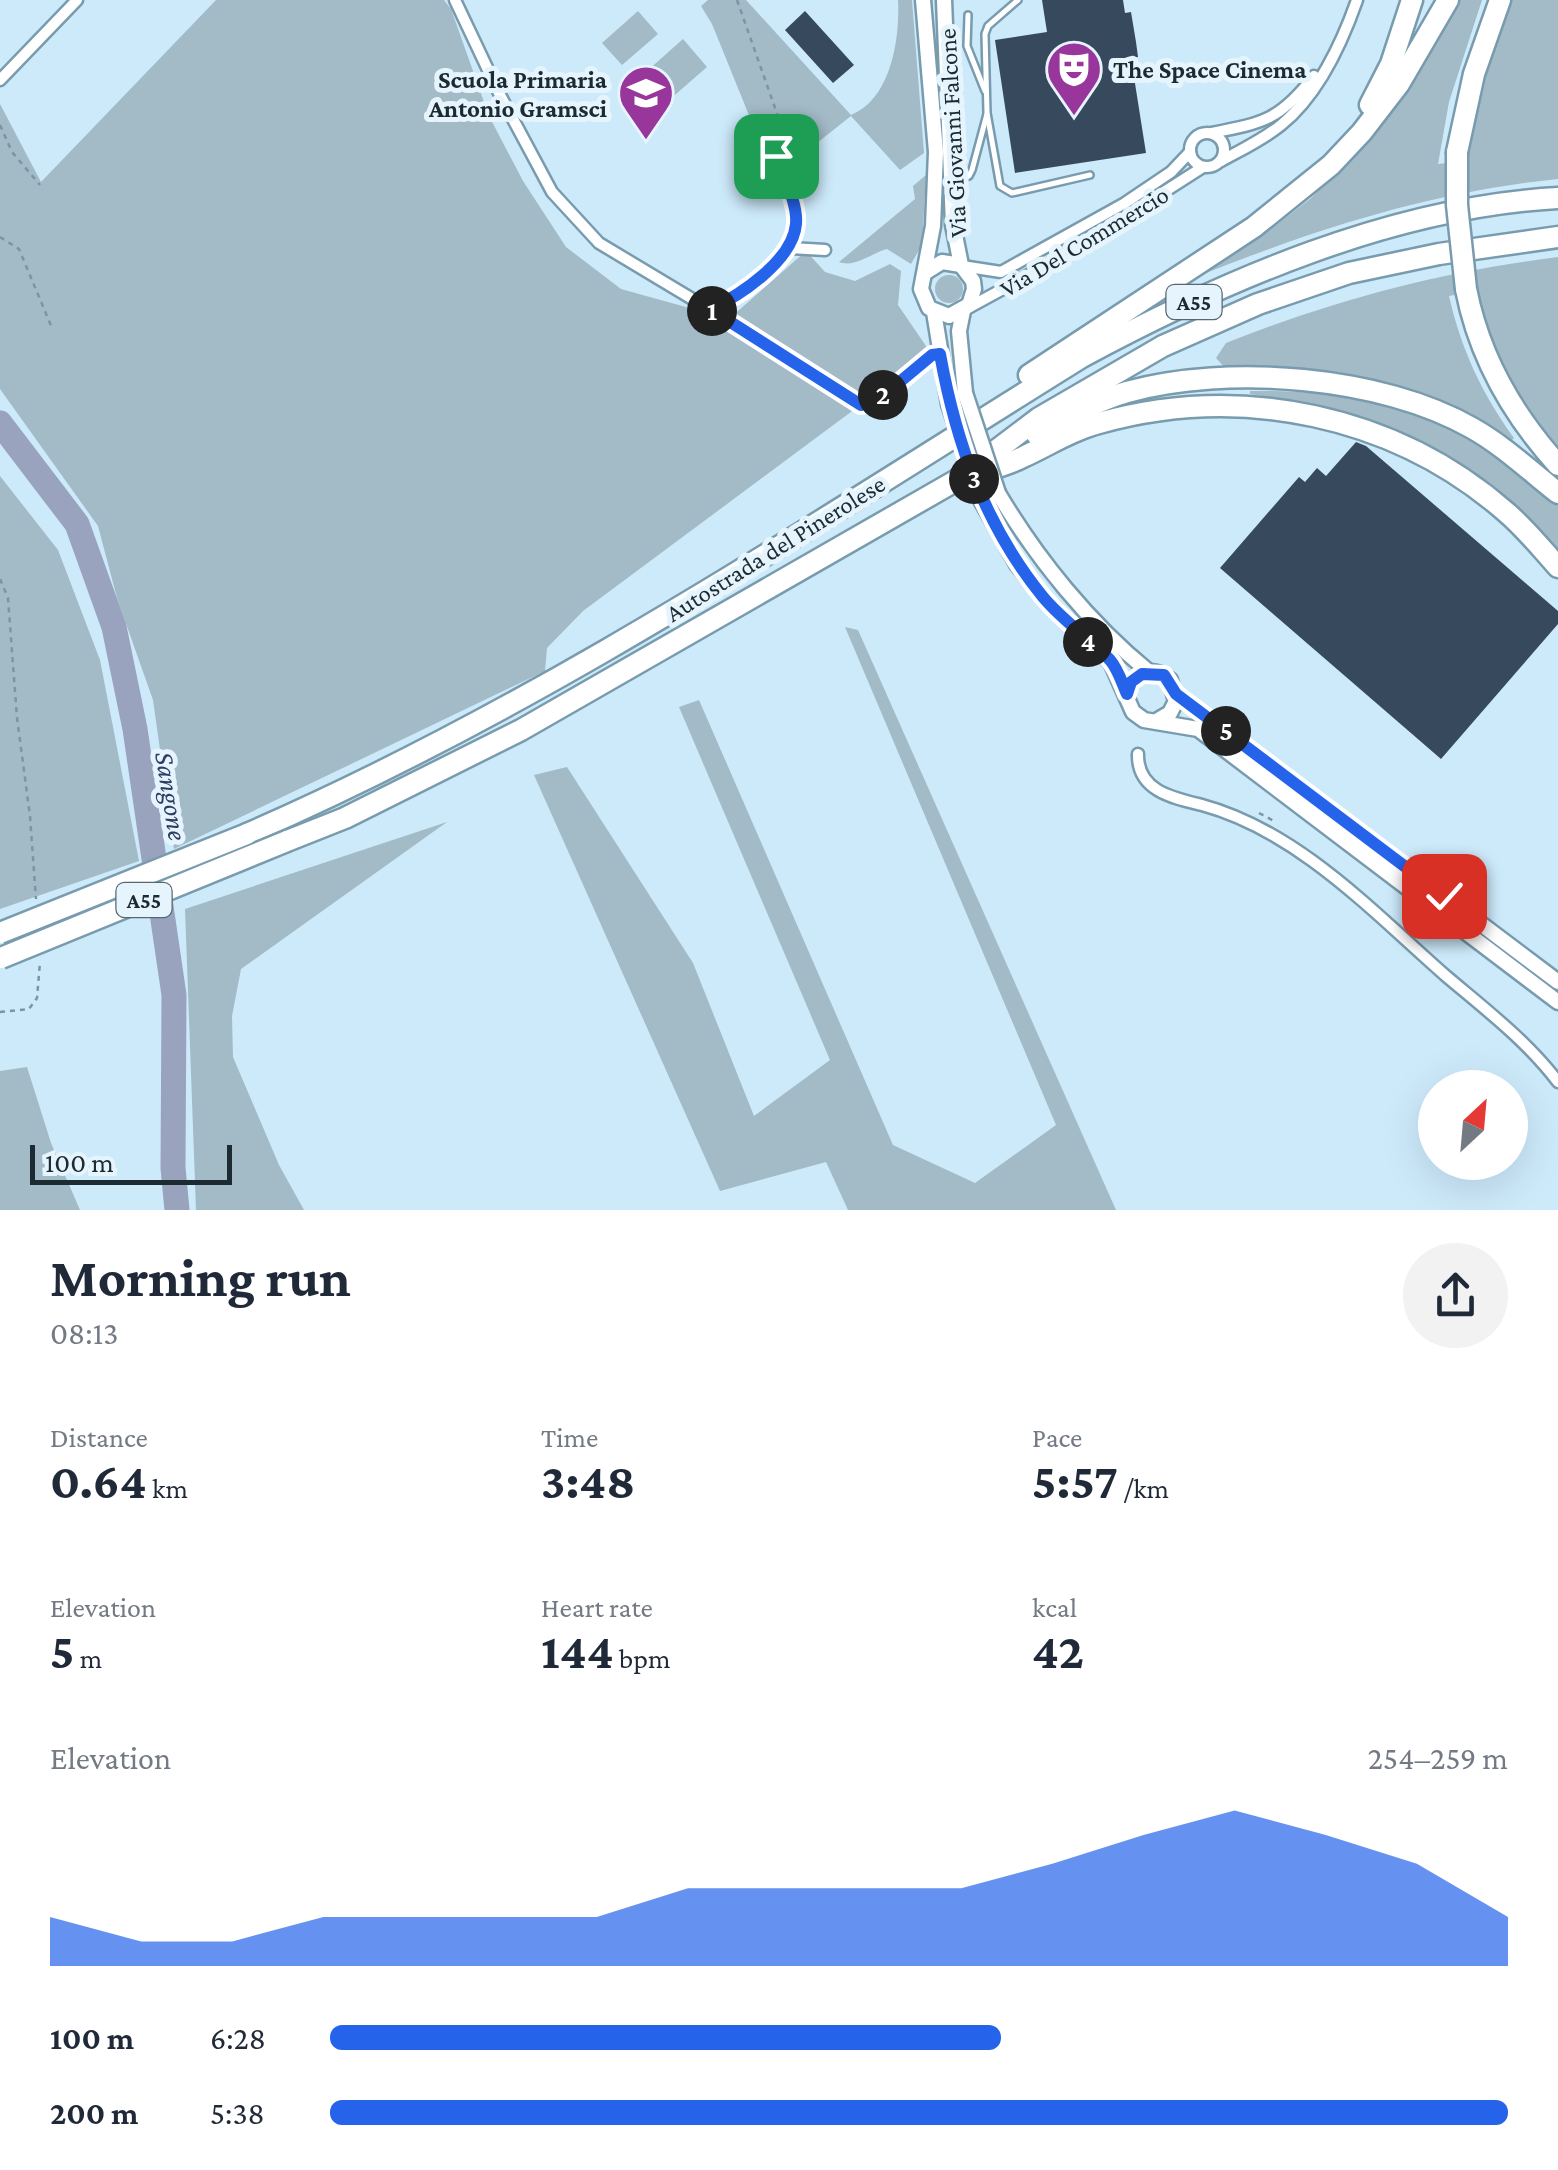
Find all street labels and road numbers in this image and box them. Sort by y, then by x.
street label: Via Giovanni Falcone [934,28,971,238]
street label: Via Del Commercio [995,181,1173,302]
road number: A55 [1166,285,1222,319]
street label: Autostrada del Pinerolese [661,470,890,627]
road number: A55 [116,883,172,917]

